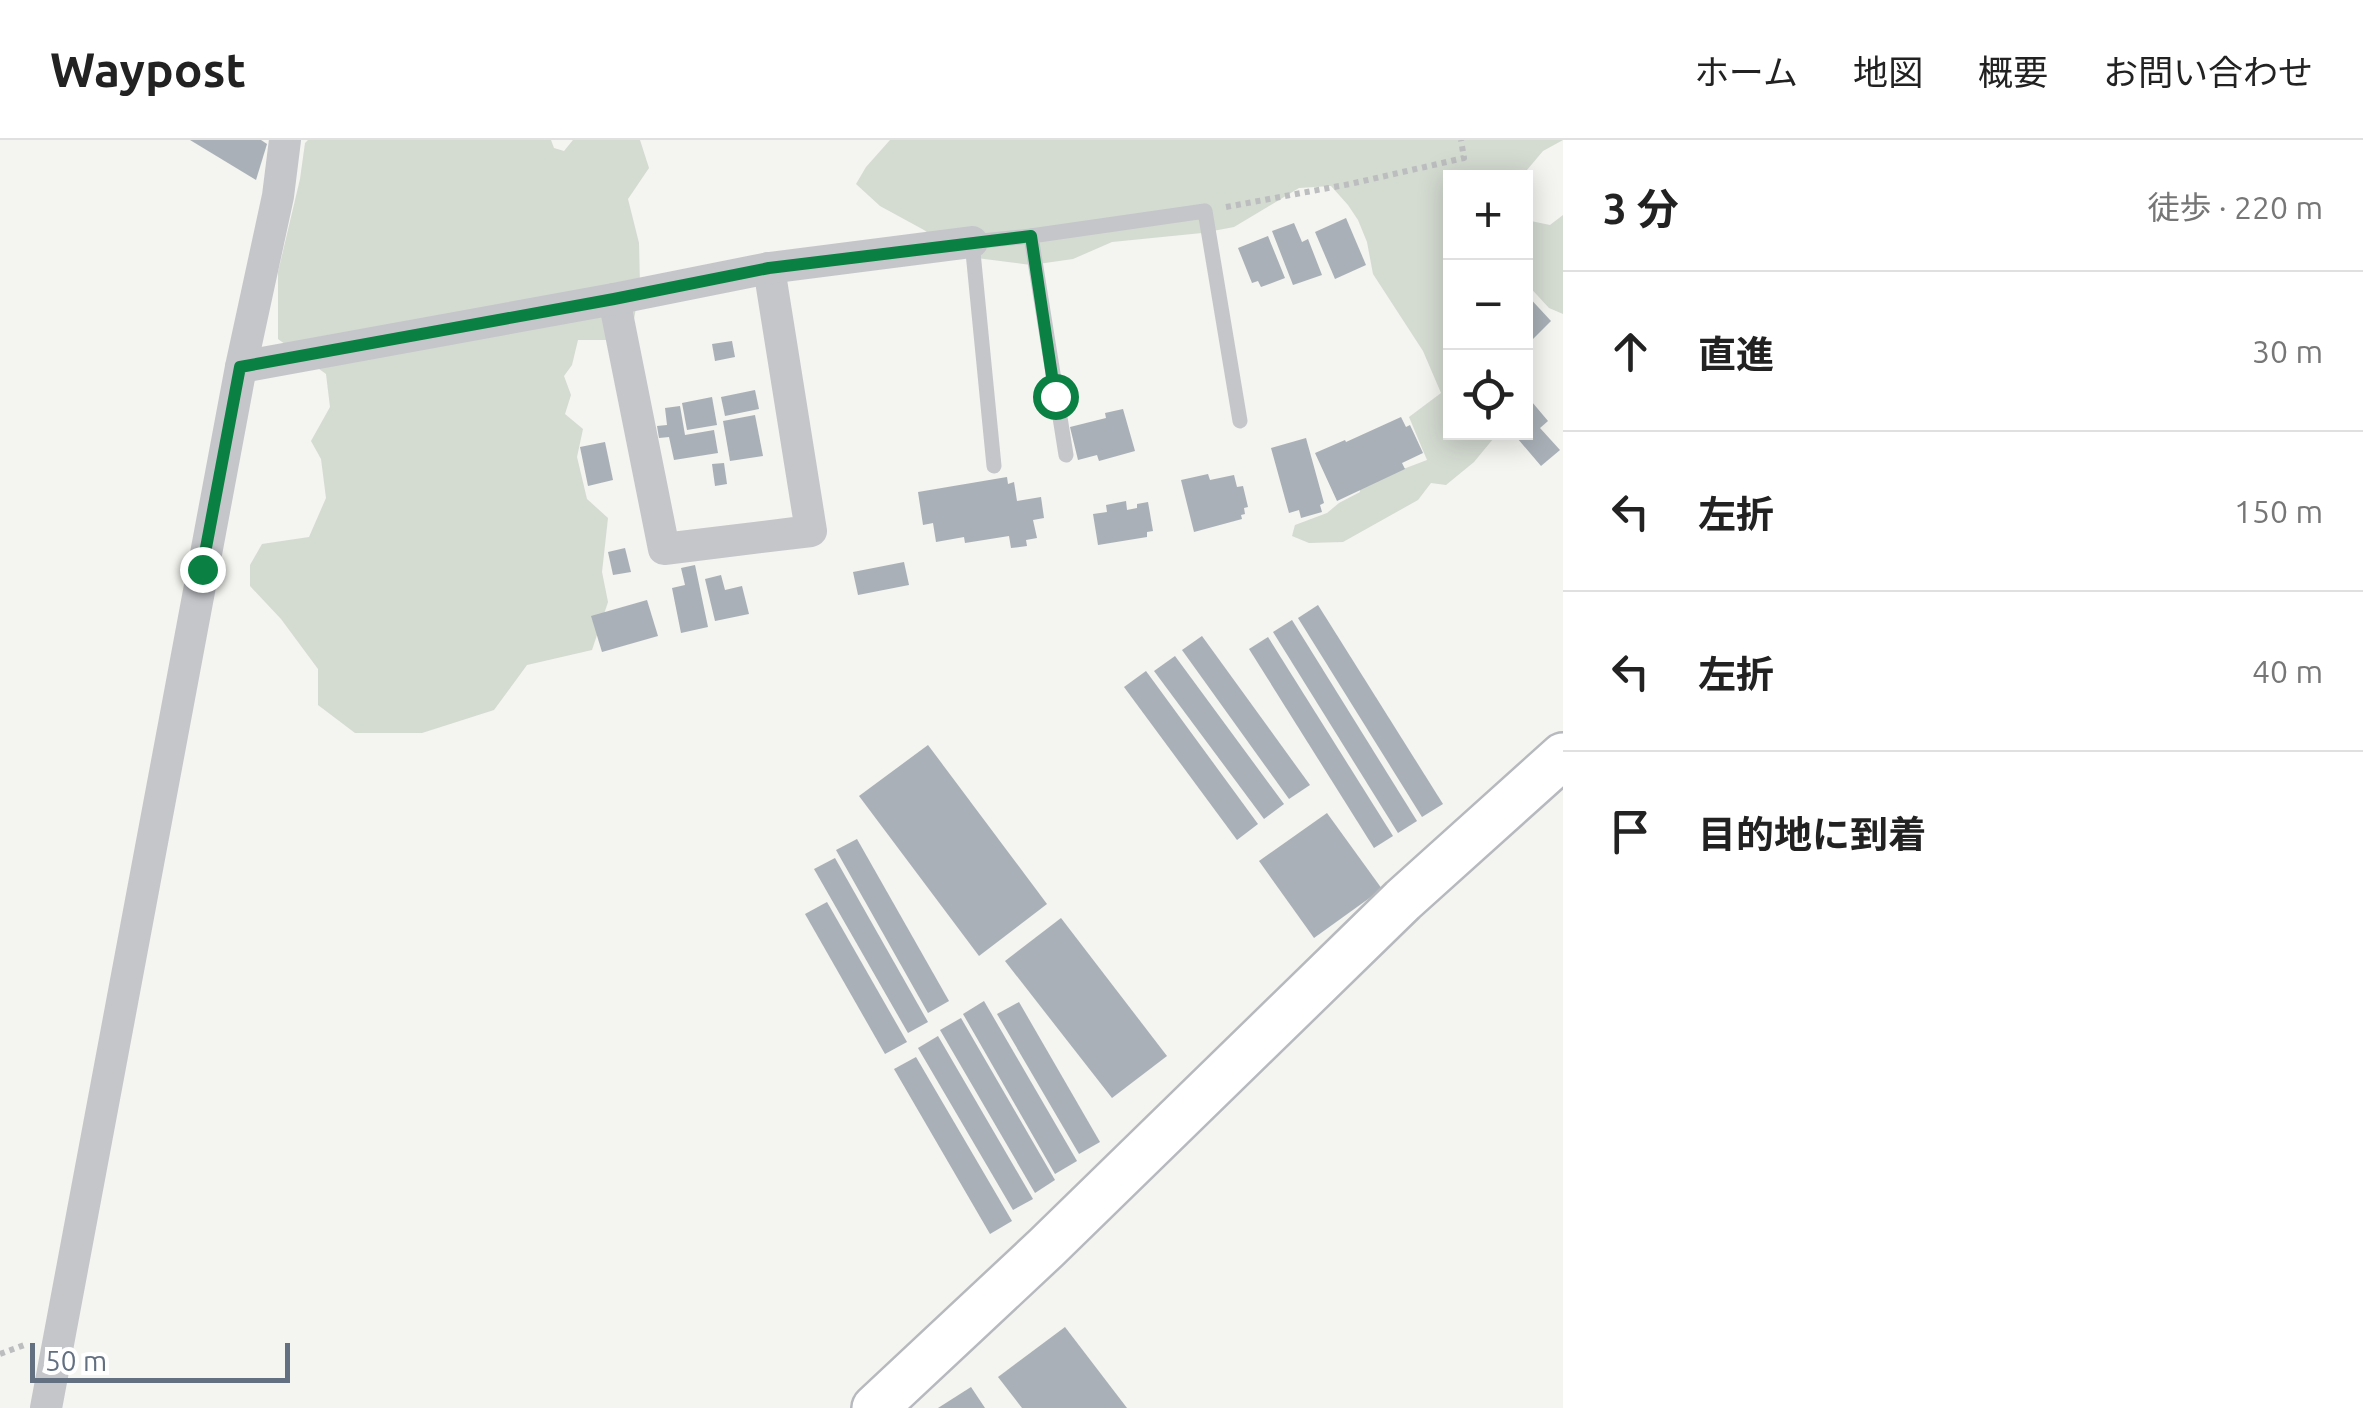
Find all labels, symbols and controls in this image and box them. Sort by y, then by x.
text: Waypost [50,42,246,96]
text: ホーム [1694,52,1798,92]
text: 地図 [1853,52,1923,92]
text: 概要 [1978,52,2048,92]
text: お問い合わせ [2103,52,2313,92]
map controls [1443,170,1533,440]
button: + [1443,170,1533,260]
text: 3 分 [1603,185,1679,232]
text: 徒歩 · 220 m [2147,189,2323,225]
button: − [1443,260,1533,350]
icon: ahead [1603,324,1658,379]
text: 直進 [1698,333,1774,375]
text: 30 m [2252,333,2323,369]
button: locate [1443,350,1533,440]
route start [1033,374,1079,420]
icon: left [1603,484,1658,539]
text: 左折 [1698,493,1774,535]
text: 150 m [2234,493,2323,529]
route end [180,547,226,593]
icon: left [1603,644,1658,699]
text: 左折 [1698,653,1774,695]
text: 40 m [2252,653,2323,689]
icon: arrive [1603,804,1658,859]
text: 目的地に到着 [1698,813,1926,855]
scale bar [30,1338,290,1382]
text: 50 m [45,1345,107,1376]

